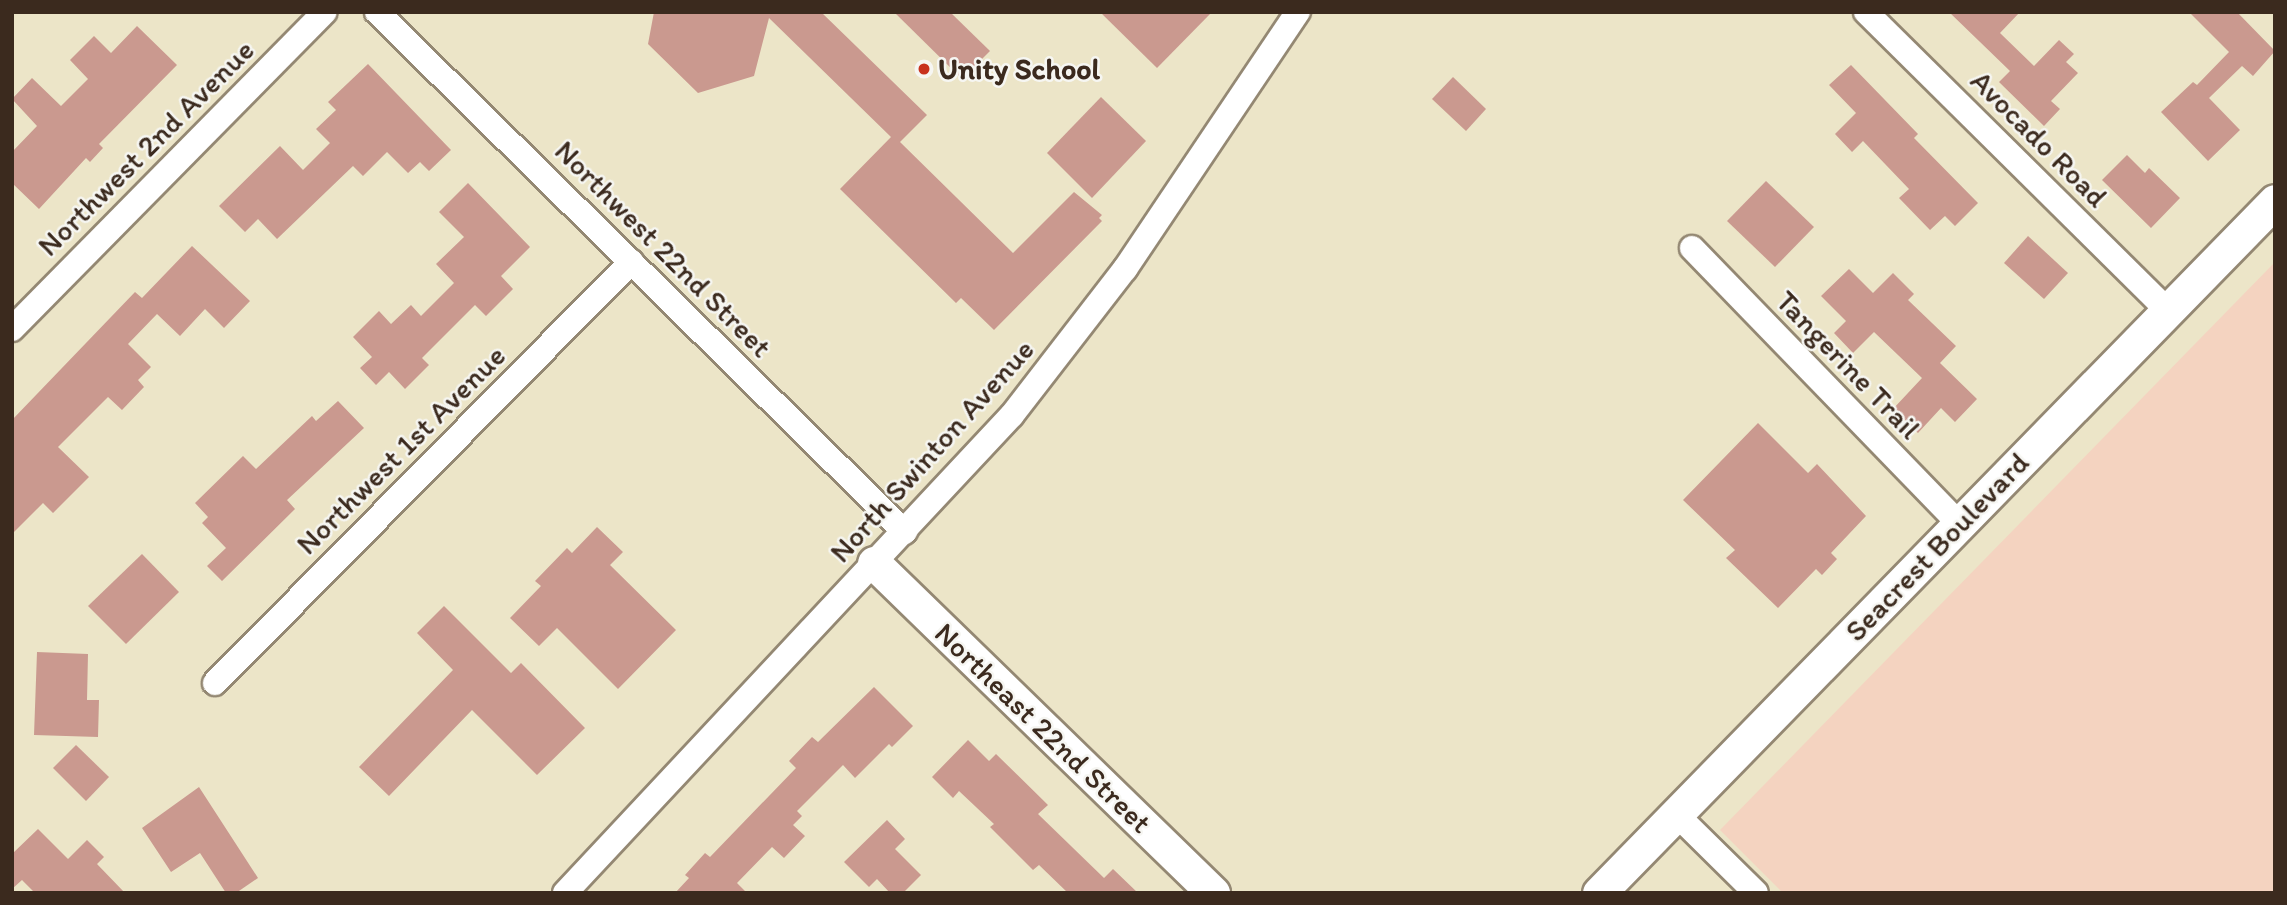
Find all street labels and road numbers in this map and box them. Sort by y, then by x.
street label: Northwest 2nd Avenue [31,33,261,263]
street label: Avocado Road [1963,63,2115,215]
street label: Northwest 22nd Street [547,133,779,365]
street label: Tangerine Trail [1768,283,1928,447]
street label: North Swinton Avenue [823,333,1041,569]
street label: Northwest 1st Avenue [289,338,513,562]
street label: Seacrest Boulevard [1837,445,2037,649]
street label: Northeast 22nd Street [927,616,1159,840]

